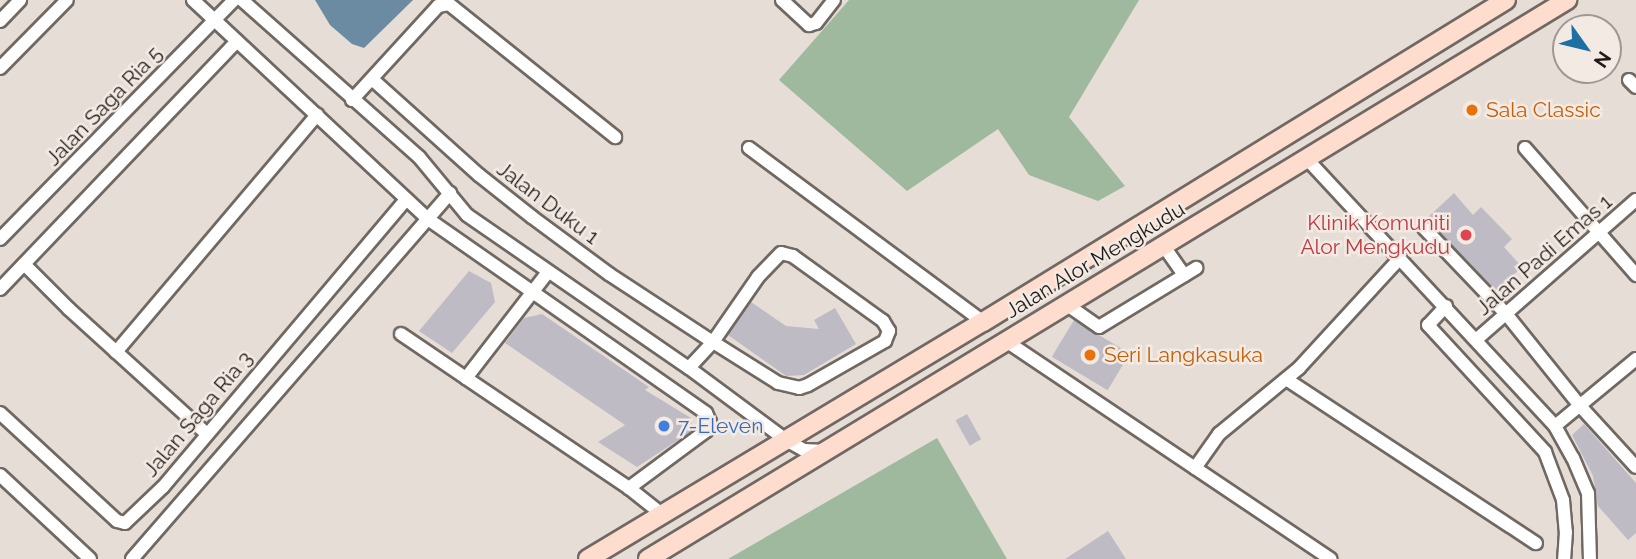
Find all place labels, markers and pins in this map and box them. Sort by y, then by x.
place label: Sala Classic [1486,97,1601,123]
marker: Sala Classic [1464,102,1480,118]
place label: Klinik Komuniti Alor Mengkudu [1300,210,1450,260]
marker: Klinik Komuniti Alor Mengkudu [1456,225,1476,245]
place label: Seri Langkasuka [1104,342,1263,368]
marker: Seri Langkasuka [1082,347,1098,363]
place label: 7-Eleven [678,413,763,439]
marker: 7-Eleven [656,418,672,434]

